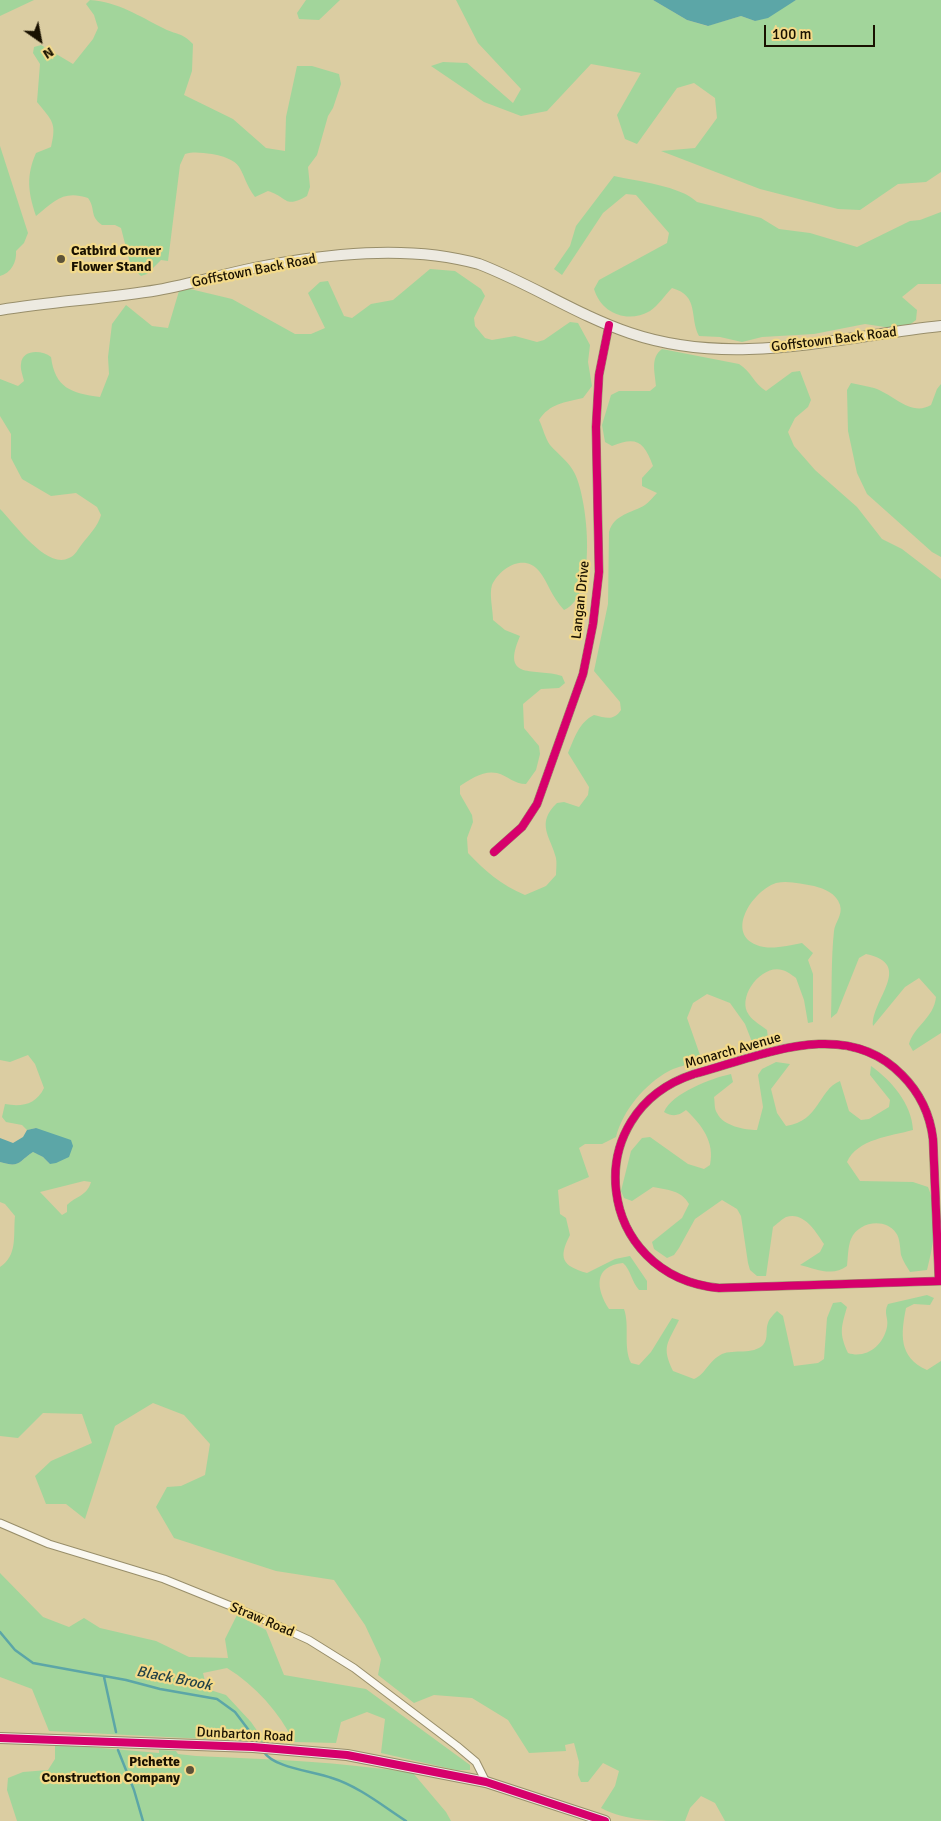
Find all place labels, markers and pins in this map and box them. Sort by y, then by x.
place label: Catbird Corner Flower Stand [71,243,161,276]
marker: Catbird Corner Flower Stand [55,253,67,265]
place label: Pichette Construction Company [42,1754,180,1786]
marker: Pichette Construction Company [184,1764,196,1776]

